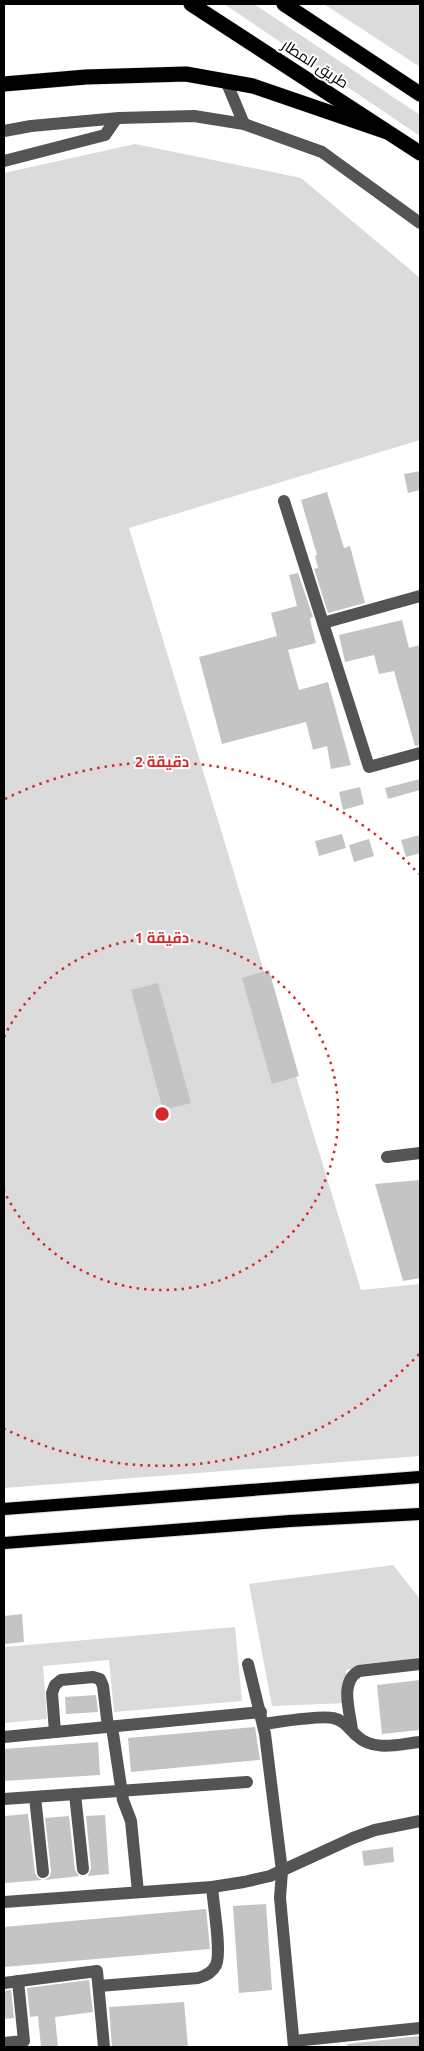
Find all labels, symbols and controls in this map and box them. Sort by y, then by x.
street label: طريق المطار [277,35,352,93]
text: 2 دقيقة [135,753,189,770]
text: 1 دقيقة [135,929,189,946]
centre of rings [153,1105,171,1123]

